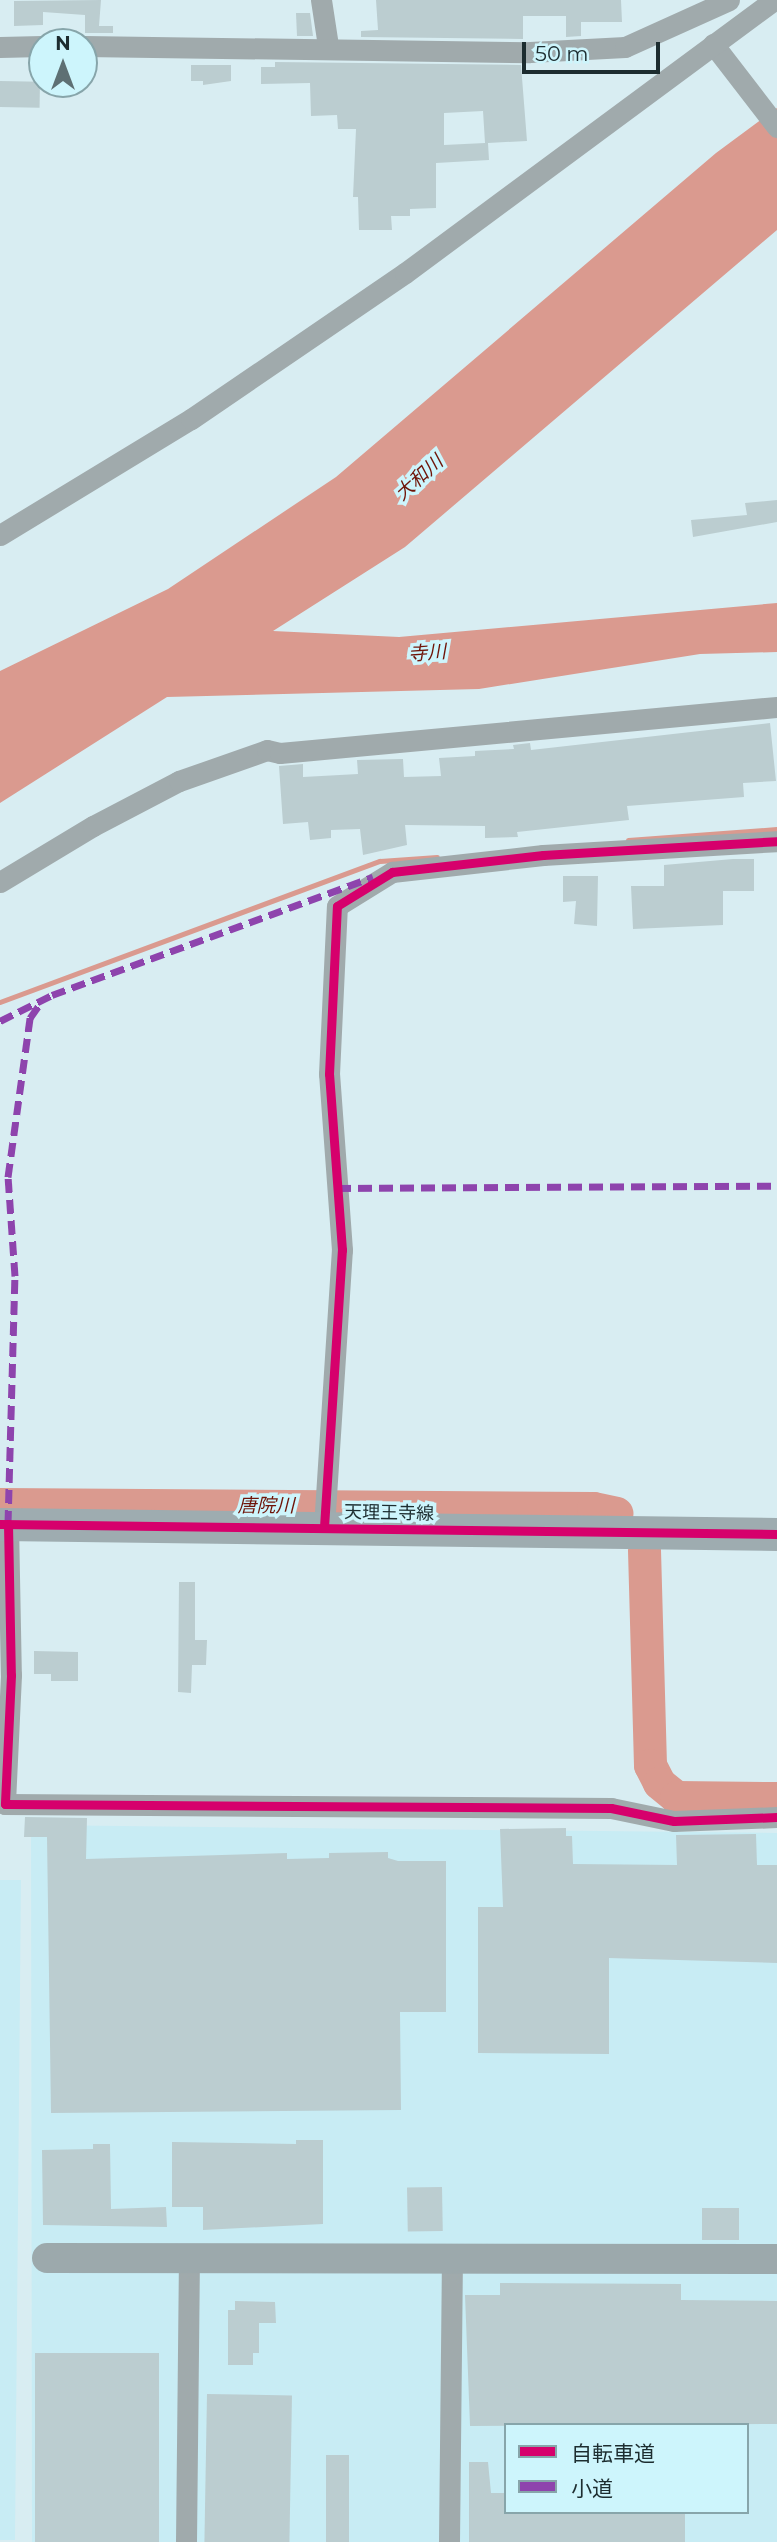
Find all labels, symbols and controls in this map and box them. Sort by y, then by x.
north arrow [28,28,98,98]
scale bar [525,28,663,72]
text: N [55,32,71,55]
text: 50 m [535,41,589,66]
water label: 大和川 [390,450,448,506]
water label: 寺川 [407,640,447,666]
water label: 唐院川 [238,1495,294,1517]
street label: 天理王寺線 [344,1501,434,1525]
legend [504,2423,749,2514]
text: 自転車道 [571,2441,655,2466]
text: 小道 [571,2476,613,2501]

